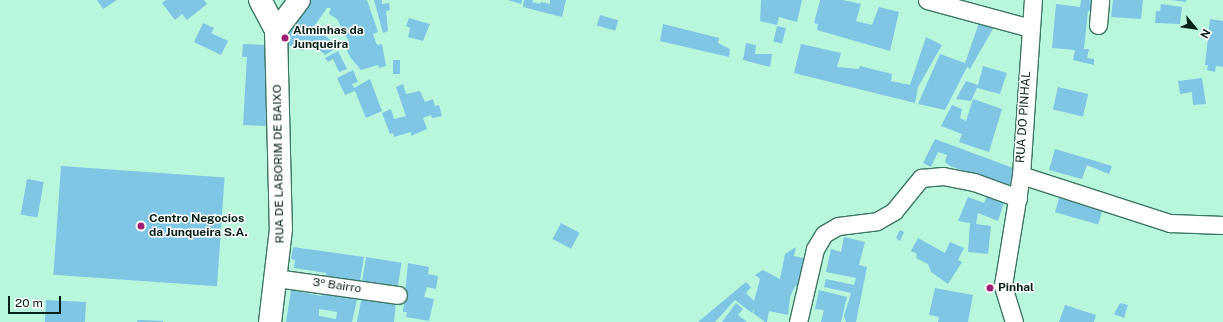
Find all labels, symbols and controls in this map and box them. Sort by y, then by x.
north arrow [1175,8,1215,48]
place label: Alminhas da Junqueira [293,24,364,52]
text: N [1198,27,1213,40]
marker: Alminhas da Junqueira [280,33,290,43]
street label: RUA DO PINHAL [1014,71,1034,163]
street label: RUA DE LABORIM DE BAIXO [270,84,288,244]
place label: Centro Negocios da Junqueira S.A. [149,212,248,240]
marker: Centro Negocios da Junqueira S.A. [136,221,146,231]
street label: 3º Bairro [312,275,362,297]
place label: Pinhal [998,281,1034,295]
marker: Pinhal [985,283,995,293]
scale bar [10,288,63,314]
text: 20 m [15,296,43,310]

